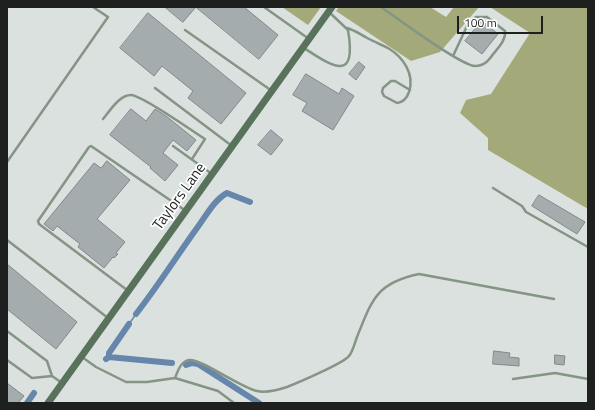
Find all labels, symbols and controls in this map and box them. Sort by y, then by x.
scale bar [459,8,545,34]
text: 100 m [464,13,497,32]
street label: Taylors Lane [150,160,210,234]

